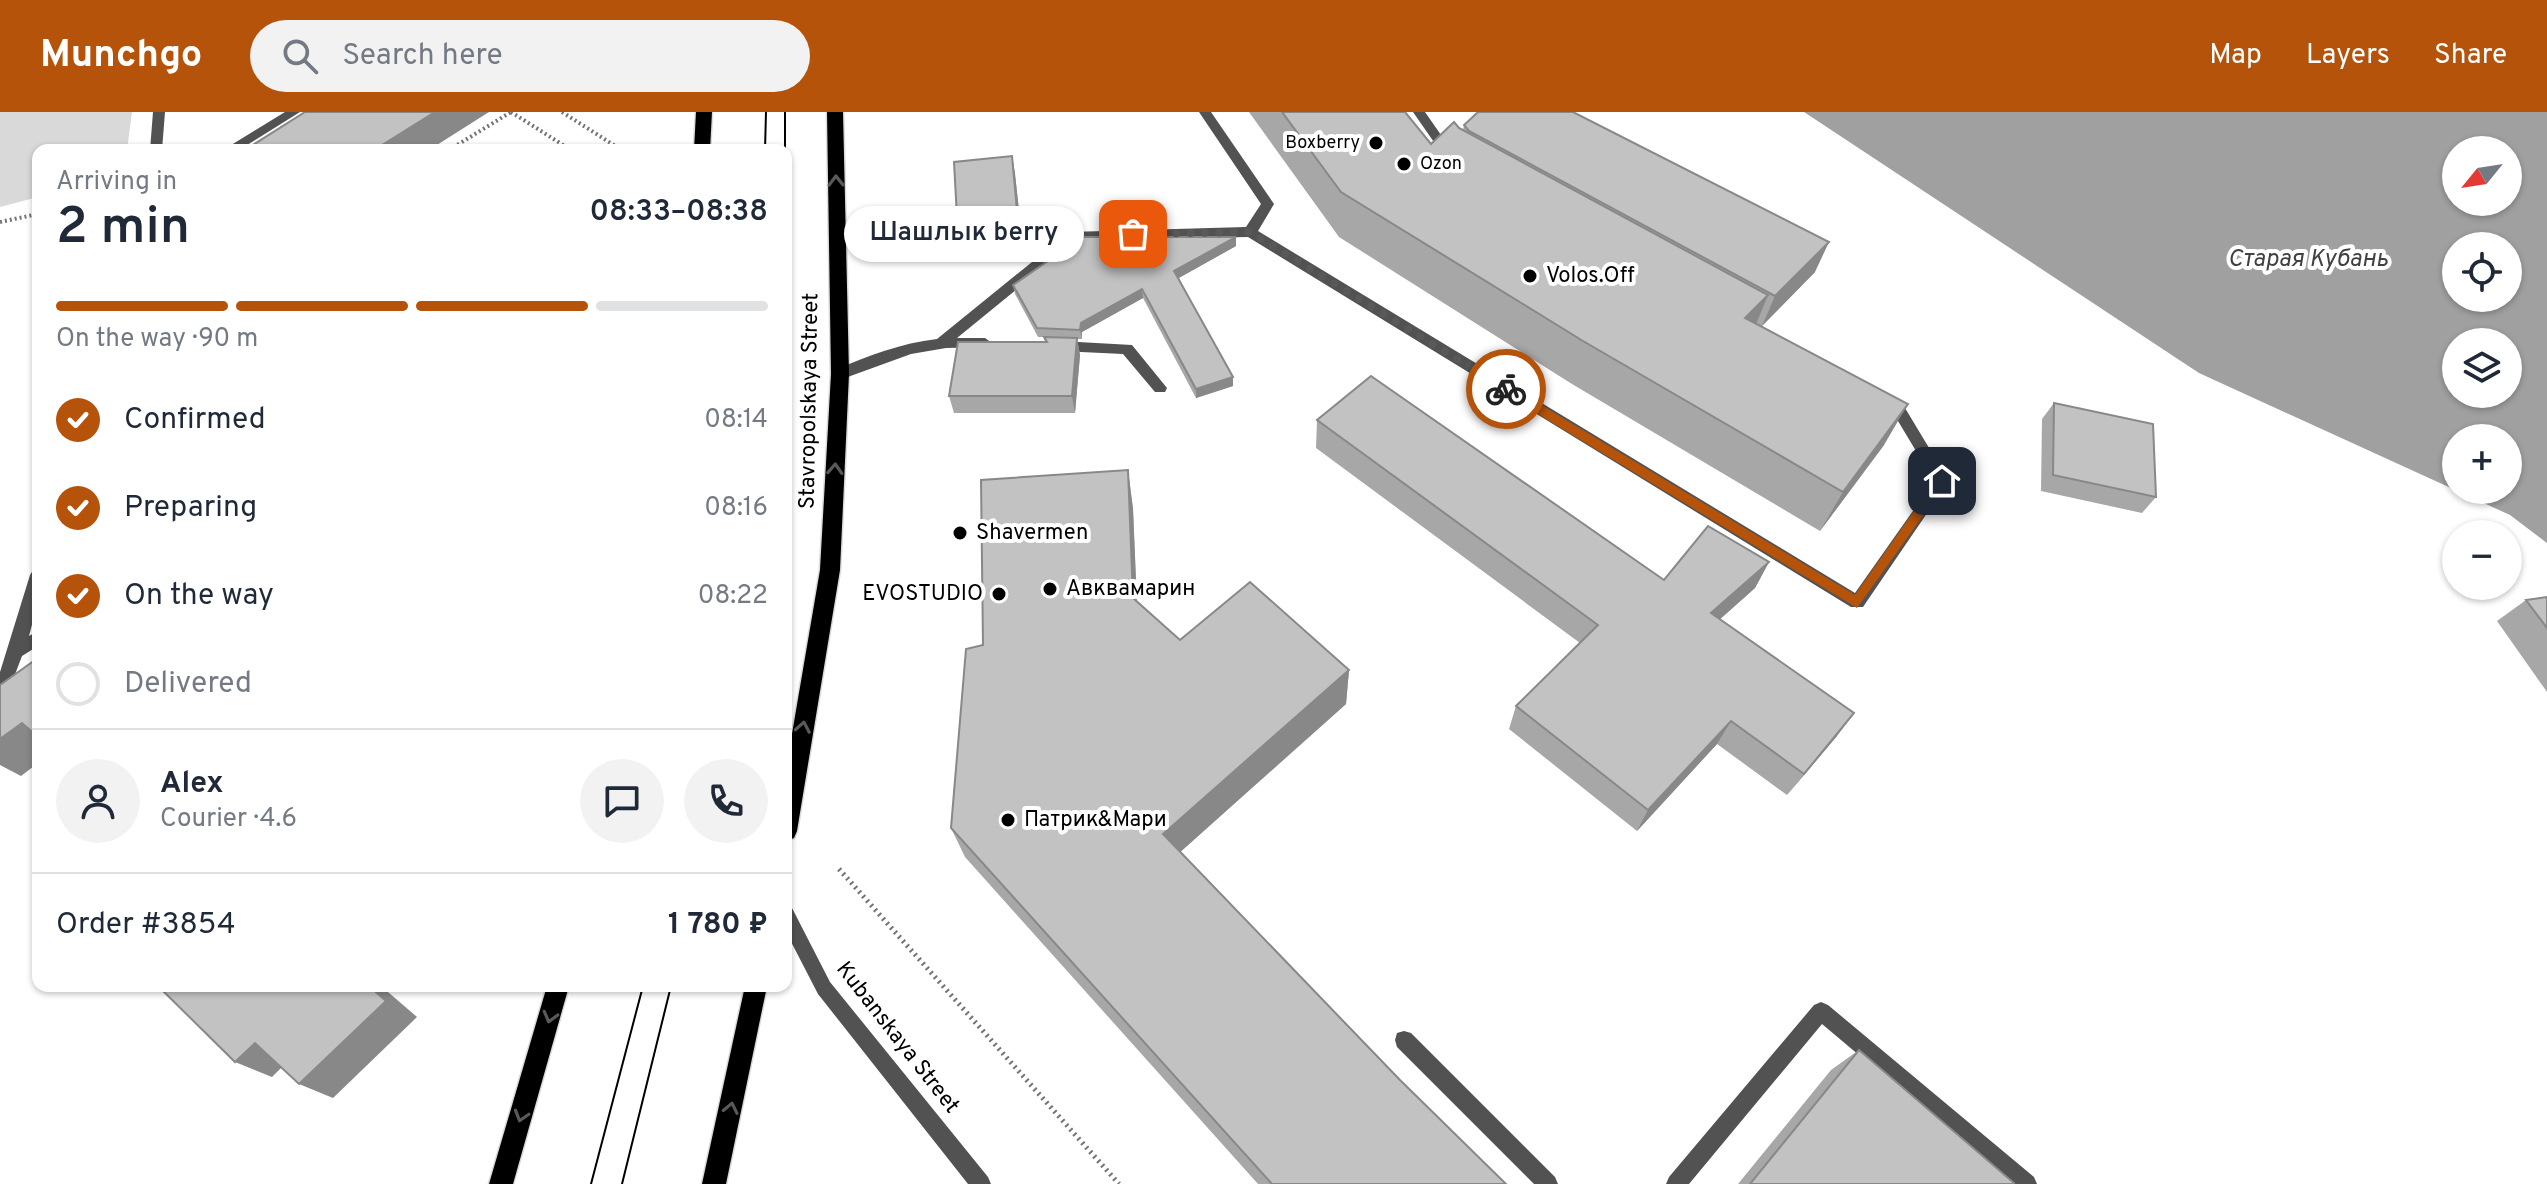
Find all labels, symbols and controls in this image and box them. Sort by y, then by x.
search box [250,20,810,92]
text: Munchgo [40,32,202,81]
icon: search [278,34,322,78]
text: Search here [342,38,503,75]
text: Map [2209,38,2262,74]
text: Layers [2306,38,2390,74]
text: Share [2434,38,2507,74]
place label: Boxberry [1285,132,1360,155]
marker: Boxberry [1367,134,1385,152]
north arrow [2442,136,2522,216]
map controls [2442,136,2522,600]
place label: Ozon [1420,153,1462,176]
marker: Ozon [1395,155,1413,173]
text: Arriving in [56,166,177,199]
one-way arrow [828,174,845,187]
text: 08:33–08:38 [590,194,768,231]
text: 2 min [56,196,190,262]
pin [1099,200,1167,268]
callout: Шашлык berry [845,206,1085,262]
icon: bag [1111,212,1155,256]
text: Шашлык berry [869,217,1059,250]
button: locate [2442,232,2522,312]
water label: Старая Кубань [2228,245,2388,275]
place label: Volos.Off [1546,263,1635,290]
marker: Volos.Off [1521,267,1539,285]
street label: Stavropolskaya Street [795,293,825,509]
text: On the way · 90 m [56,323,258,356]
button: layers [2442,328,2522,408]
courier [1466,349,1546,429]
icon: bike [1484,367,1528,411]
icon: check [56,398,100,442]
text: Confirmed [124,402,266,439]
text: 08:14 [704,404,768,437]
button: + [2442,424,2522,504]
pin [1908,447,1976,515]
icon: home [1920,459,1964,503]
one-way arrow [827,462,844,475]
icon: check [56,486,100,530]
text: Preparing [124,490,257,527]
text: 08:16 [704,492,768,525]
place label: Shavermen [976,520,1088,547]
button: − [2442,520,2522,600]
marker: Shavermen [951,524,969,542]
icon: check [56,574,100,618]
place label: Авквамарин [1066,576,1195,603]
text: On the way [124,578,274,615]
text: 08:22 [698,580,768,613]
marker: Авквамарин [1041,580,1059,598]
place label: EVOSTUDIO [862,581,983,608]
marker: EVOSTUDIO [990,585,1008,603]
text: Delivered [124,666,252,703]
one-way arrow [794,720,811,734]
button: person [56,759,140,843]
button: chat [580,759,664,843]
button: phone [684,759,768,843]
text: Alex [160,766,224,803]
text: Courier · 4.6 [160,803,297,836]
place label: Патрик&Мари [1024,807,1167,834]
marker: Патрик&Мари [999,811,1017,829]
text: Order #3854 [56,907,236,944]
text: 1 780 ₽ [668,907,768,944]
street label: Kubanskaya Street [829,957,965,1119]
one-way arrow [542,1009,559,1023]
one-way arrow [721,1101,738,1114]
one-way arrow [514,1108,530,1122]

